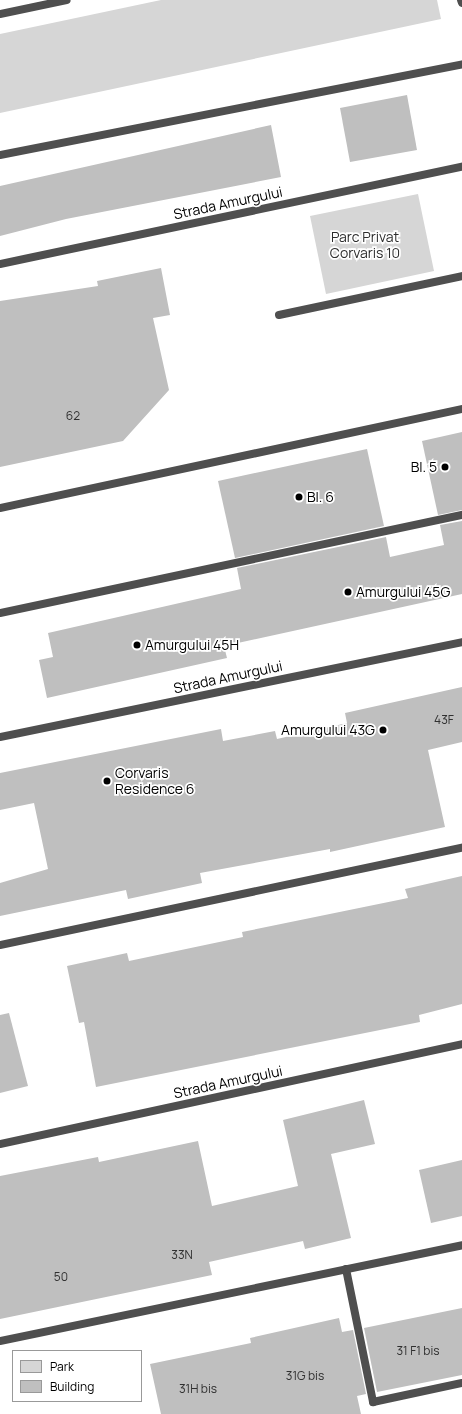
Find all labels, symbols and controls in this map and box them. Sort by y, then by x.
street label: Strada Amurgului [172,183,284,223]
park label: Parc Privat Corvaris 10 [330,229,400,262]
house number: 62 [66,409,80,423]
place label: Bl. 5 [411,459,437,475]
marker: Bl. 5 [440,462,450,472]
place label: Bl. 6 [307,489,334,505]
marker: Bl. 6 [294,492,304,502]
place label: Amurgului 45G [356,584,450,600]
marker: Amurgului 45G [343,587,353,597]
place label: Amurgului 45H [145,637,239,653]
marker: Amurgului 45H [132,640,142,650]
street label: Strada Amurgului [172,657,284,697]
house number: 43F [434,713,454,727]
place label: Amurgului 43G [281,722,375,738]
marker: Amurgului 43G [378,725,388,735]
place label: Corvaris Residence 6 [115,765,194,798]
marker: Corvaris Residence 6 [102,776,112,786]
street label: Strada Amurgului [172,1062,284,1102]
house number: 33N [171,1248,193,1262]
house number: 50 [54,1270,68,1284]
house number: 31 F1 bis [396,1344,440,1358]
legend [12,1350,142,1402]
text: Park [50,1358,74,1375]
house number: 31G bis [286,1369,324,1383]
text: Building [50,1378,94,1395]
house number: 31H bis [179,1382,217,1396]

